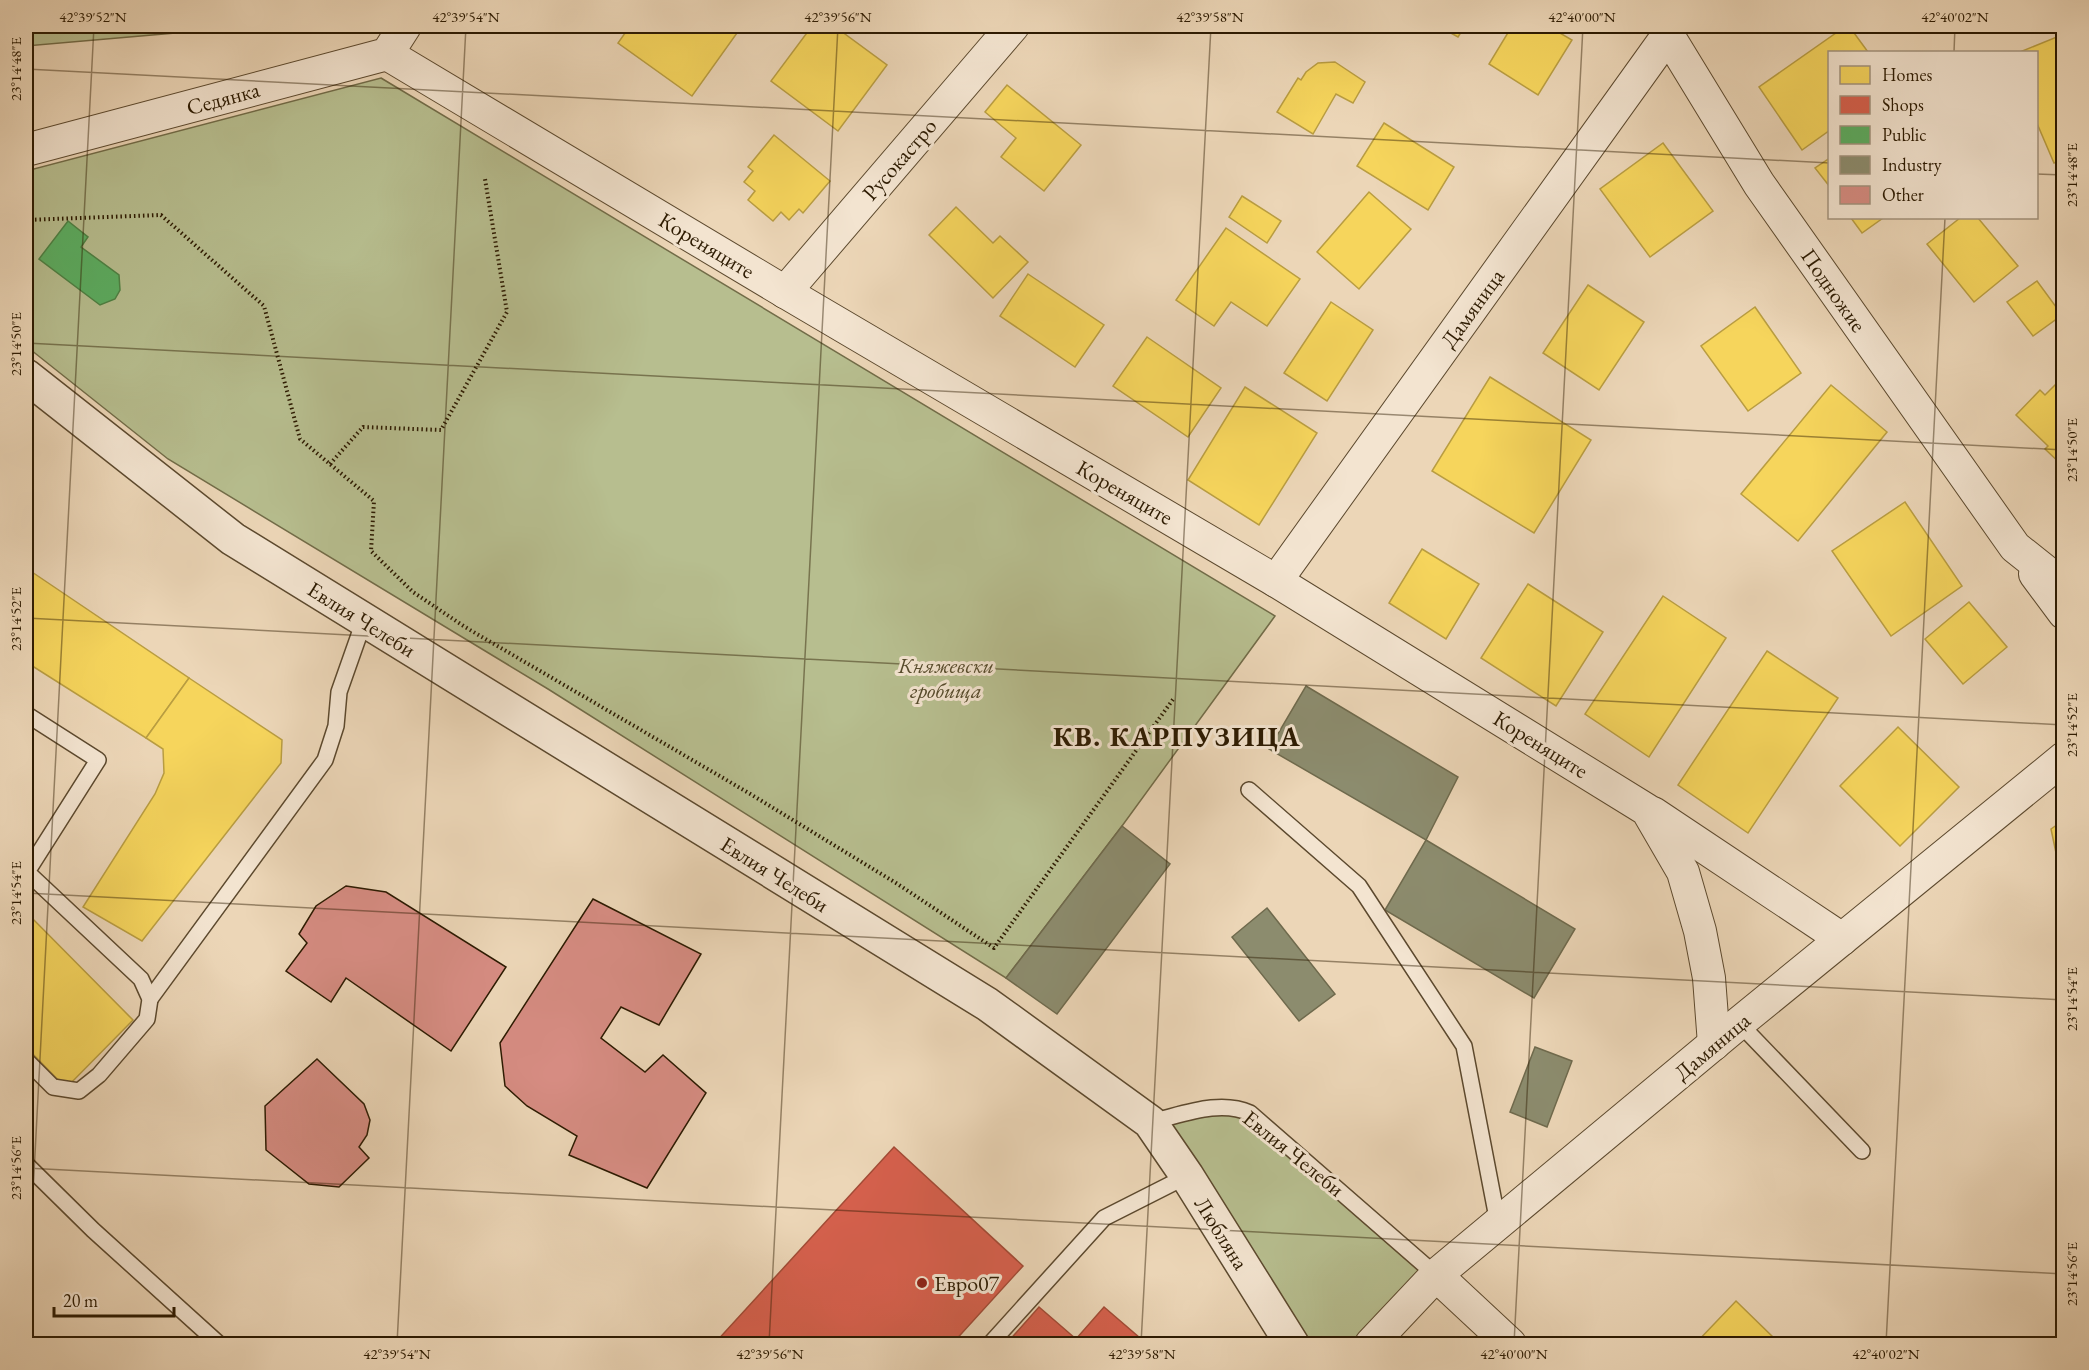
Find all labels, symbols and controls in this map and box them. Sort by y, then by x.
text: 42°39'52"N [59,7,127,26]
text: 42°39'54"N [432,7,500,26]
text: 42°39'56"N [804,7,872,26]
text: 42°39'58"N [1176,7,1244,26]
text: 42°40'00"N [1548,7,1616,26]
text: 42°40'02"N [1921,7,1989,26]
text: 23°14'48"E [6,36,25,101]
legend [1828,51,2038,219]
text: Homes [1882,63,1933,86]
street label: Седянка [183,75,263,122]
text: Shops [1882,93,1924,116]
street label: Русокастро [856,112,943,207]
text: Public [1882,123,1926,146]
text: 23°14'48"E [2062,142,2081,207]
text: Industry [1882,153,1942,176]
text: Other [1882,183,1924,206]
street label: Кореняците [653,205,760,286]
street label: Подножие [1794,243,1873,338]
street label: Дамяница [1434,263,1511,354]
text: 23°14'50"E [6,311,25,376]
text: 23°14'50"E [2062,417,2081,482]
street label: Кореняците [1071,453,1179,532]
street label: Евлия Челеби [302,575,422,664]
text: 23°14'52"E [6,586,25,651]
park label: Княжевски гробища [897,651,994,705]
text: 23°14'52"E [2062,692,2081,757]
street label: Кореняците [1488,704,1594,785]
district label: КВ. КАРПУЗИЦА [1053,718,1301,754]
street label: Евлия Челеби [715,830,835,919]
text: 23°14'54"E [6,860,25,925]
text: 23°14'54"E [2062,966,2081,1031]
street label: Дамяница [1668,1006,1757,1087]
street label: Евлия Челеби [1237,1104,1351,1203]
text: 23°14'56"E [6,1135,25,1200]
street label: Любляна [1188,1191,1255,1275]
text: 23°14'56"E [2062,1241,2081,1306]
place label: Евро07 [934,1269,1000,1298]
marker: Евро07 [915,1276,929,1290]
scale bar [54,1280,174,1318]
text: 20 m [63,1289,98,1312]
text: 42°39'54"N [363,1344,431,1363]
text: 42°39'56"N [736,1344,804,1363]
text: 42°39'58"N [1108,1344,1176,1363]
text: 42°40'00"N [1480,1344,1548,1363]
text: 42°40'02"N [1852,1344,1920,1363]

